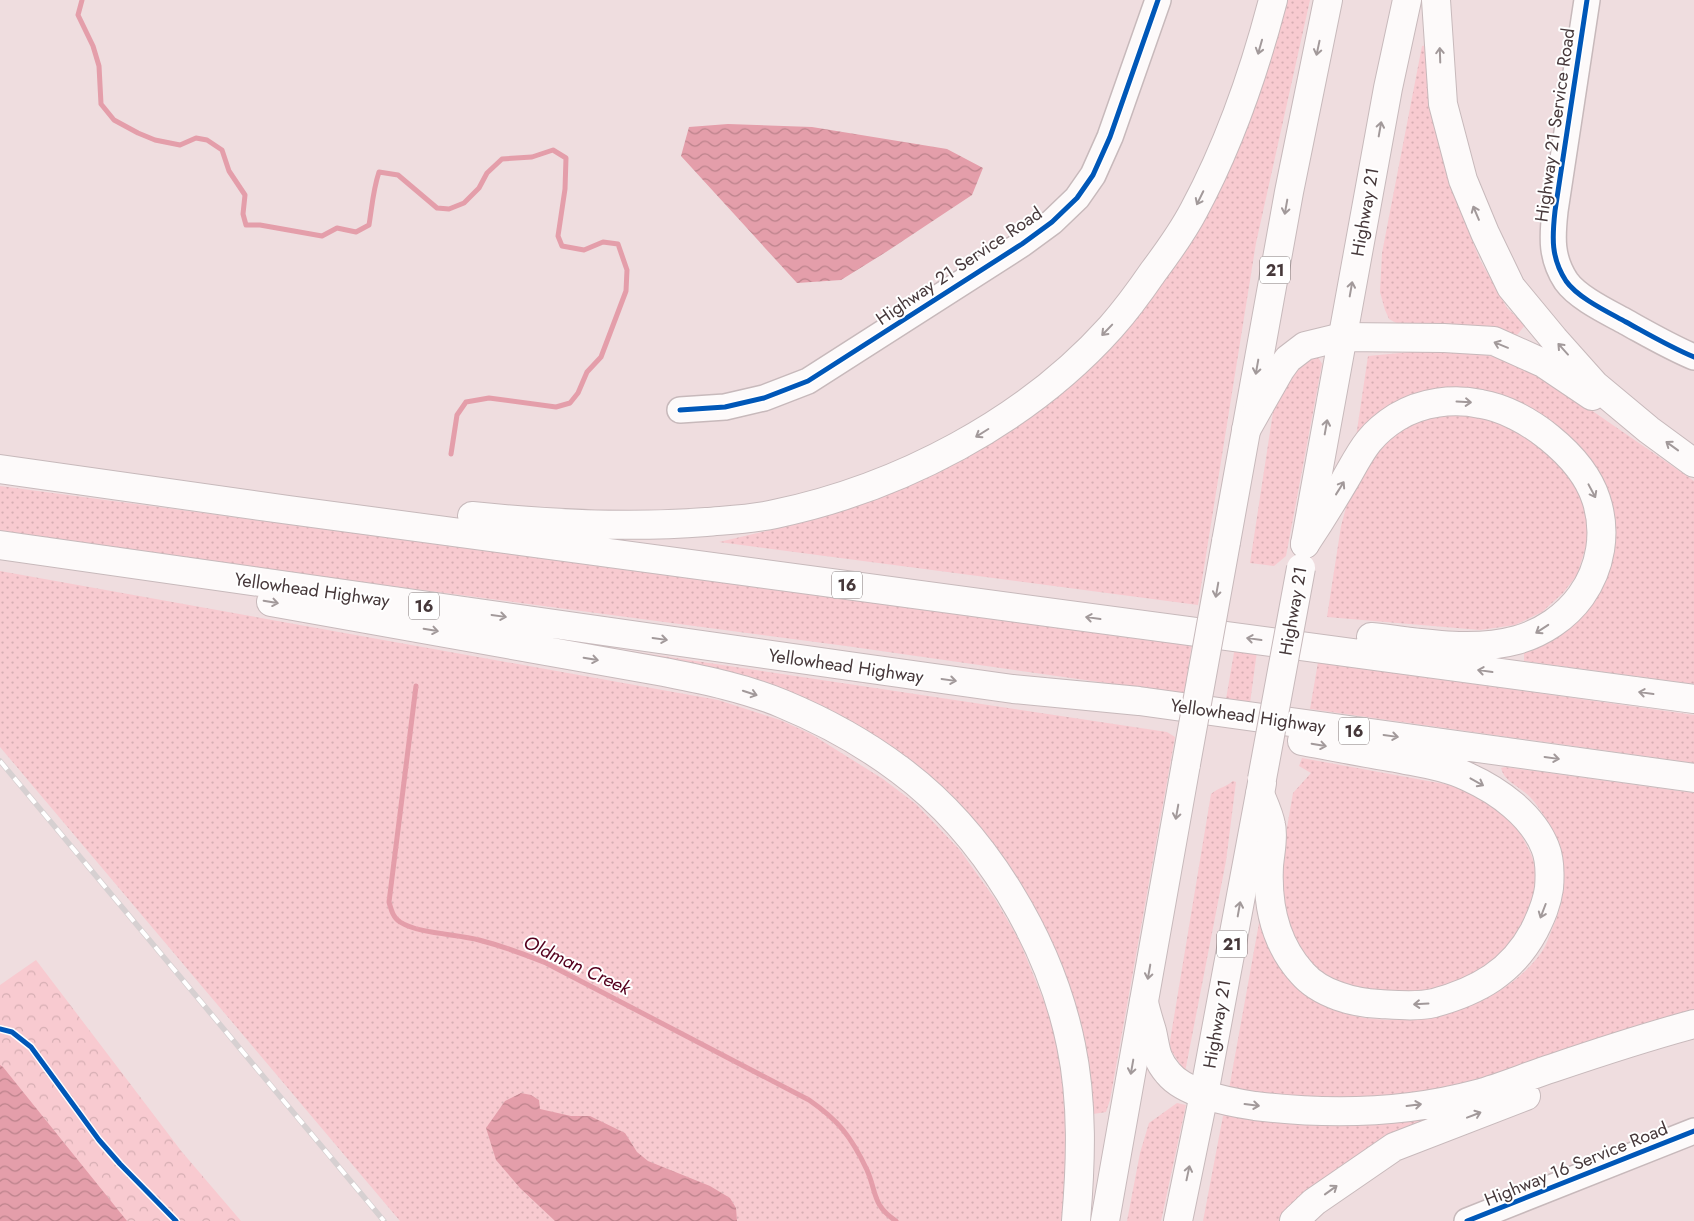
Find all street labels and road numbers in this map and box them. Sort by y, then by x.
street label: Highway 21 Service Road [1529,26,1581,224]
street label: Highway 21 [1344,166,1386,258]
street label: Highway 21 Service Road [871,201,1047,331]
road number: 21 [1260,256,1290,284]
street label: Highway 21 [1272,565,1314,657]
street label: Yellowhead Highway [233,566,391,614]
road number: 16 [832,572,862,598]
road number: 16 [409,592,439,620]
street label: Yellowhead Highway [767,642,925,690]
street label: Yellowhead Highway [1169,692,1327,740]
road number: 16 [1339,718,1369,744]
road number: 21 [1217,931,1247,958]
street label: Highway 21 [1196,978,1238,1070]
street label: Highway 16 Service Road [1480,1115,1672,1213]

